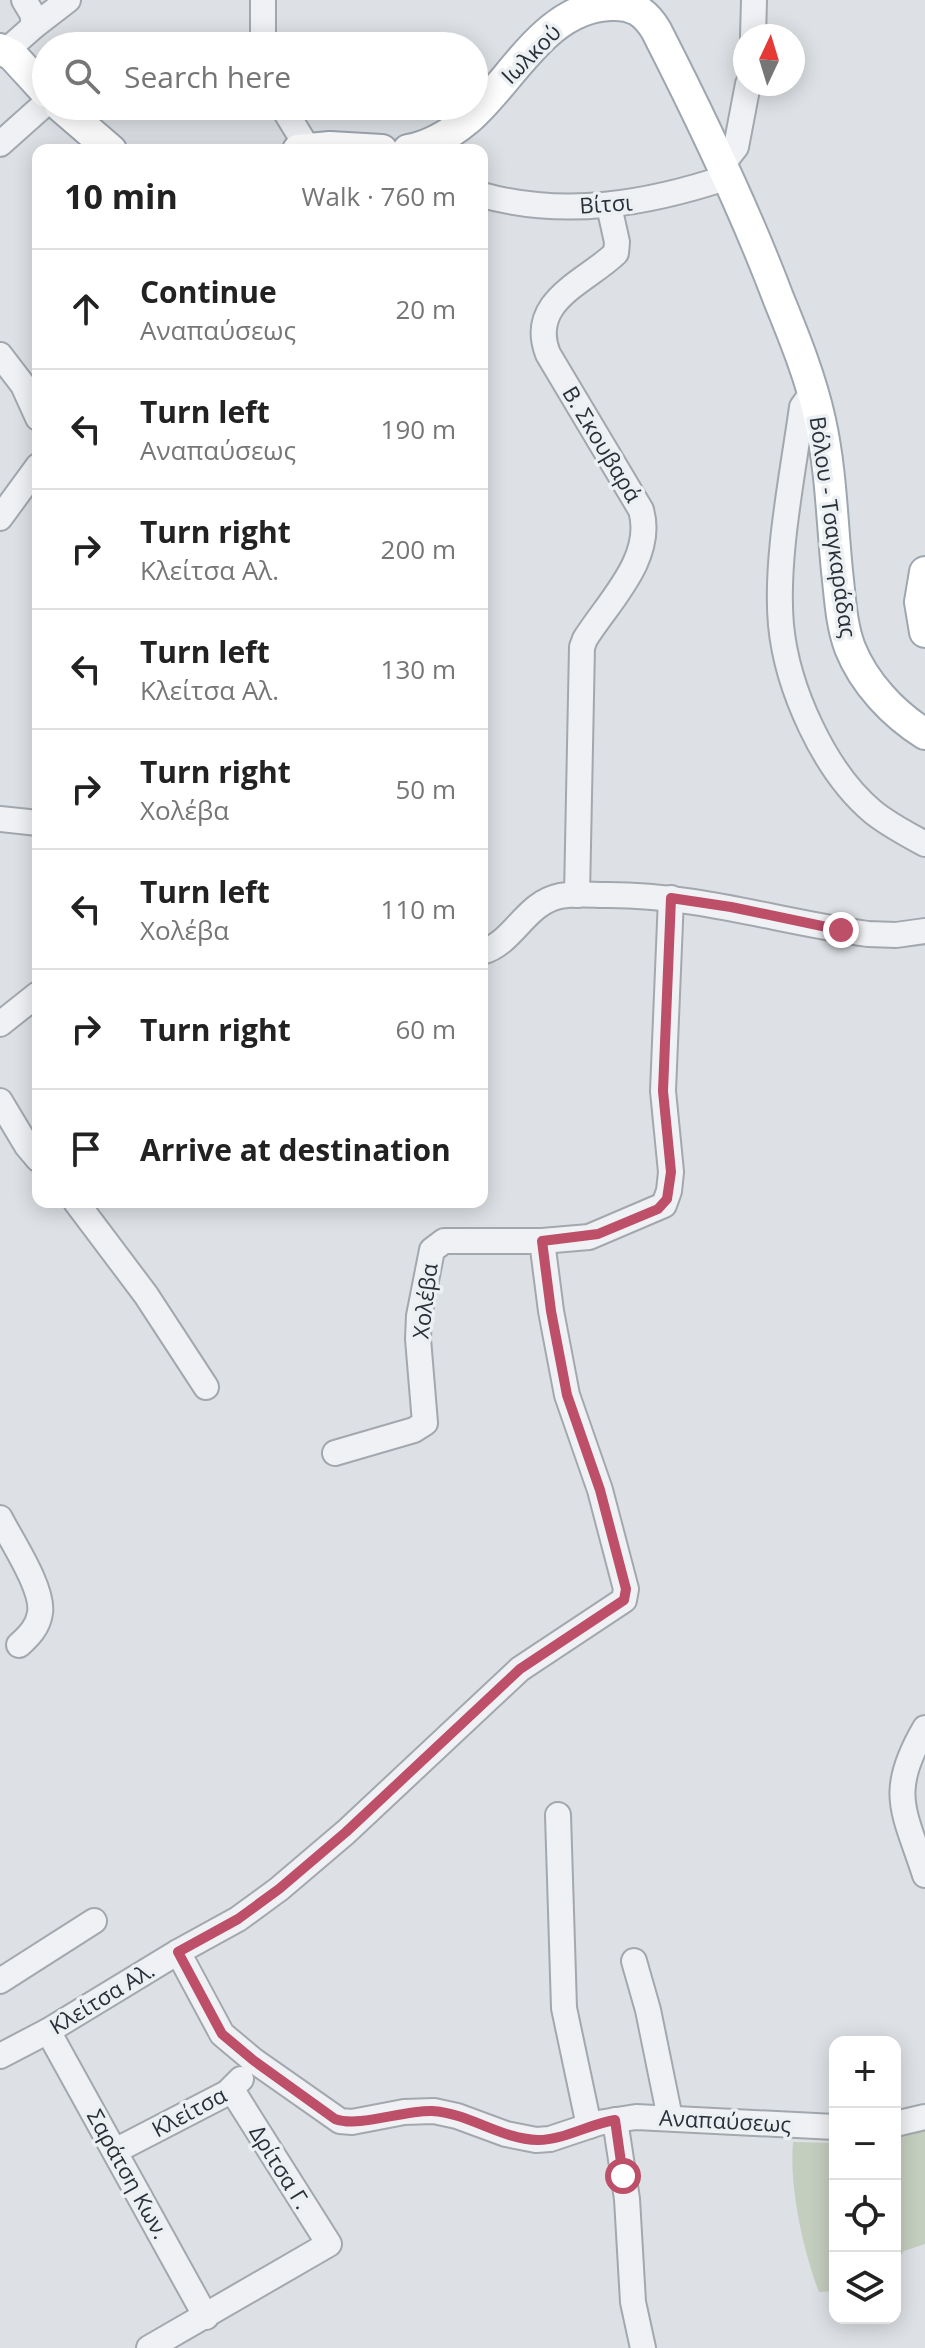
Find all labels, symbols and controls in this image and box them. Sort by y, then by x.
street label: Ιωλκού [494,17,567,90]
north arrow [733,24,805,96]
search box [32,32,488,120]
icon: search [60,54,104,98]
text: Search here [124,56,291,97]
text: 10 min [64,173,178,219]
text: Walk · 760 m [302,178,456,214]
street label: Βίτσι [578,186,634,220]
text: Continue [140,271,277,312]
icon: ahead [64,287,108,331]
text: 20 m [395,291,456,327]
text: Αναπαύσεως [140,312,296,348]
street label: Β. Σκουβαρά [556,380,650,508]
text: Turn left [140,391,270,432]
icon: left [64,407,108,451]
text: 190 m [381,411,456,447]
street label: Βόλου - Τσαγκαράδας [804,414,864,640]
text: Αναπαύσεως [140,432,296,468]
text: Turn right [140,511,291,552]
icon: right [64,527,108,571]
text: 200 m [381,531,456,567]
text: Κλείτσα Αλ. [140,552,279,588]
text: Turn left [140,631,270,672]
icon: left [64,647,108,691]
text: 130 m [381,651,456,687]
text: Κλείτσα Αλ. [140,672,279,708]
text: Turn right [140,751,291,792]
icon: right [64,767,108,811]
text: 50 m [395,771,456,807]
text: Χολέβα [140,792,229,828]
text: Turn left [140,871,270,912]
icon: left [64,887,108,931]
text: 110 m [381,891,456,927]
text: Χολέβα [140,912,229,948]
route end [823,912,859,948]
icon: right [64,1007,108,1051]
text: Turn right [140,1009,291,1050]
text: 60 m [395,1011,456,1047]
icon: arrive [64,1127,108,1171]
text: Arrive at destination [140,1129,451,1170]
street label: Χολέβα [405,1261,444,1340]
street label: Κλείτσα Αλ. [43,1954,160,2040]
map controls [829,2036,901,2324]
button: + [829,2036,901,2108]
street label: Κλείτσα [146,2079,232,2143]
street label: Αναπαύσεως [658,2102,792,2138]
street label: Σαράτση Κων. [81,2103,177,2244]
button: − [829,2108,901,2180]
street label: Δρίτσα Γ. [243,2119,318,2214]
route start [605,2158,641,2194]
button: locate [829,2180,901,2252]
button: layers [829,2252,901,2324]

